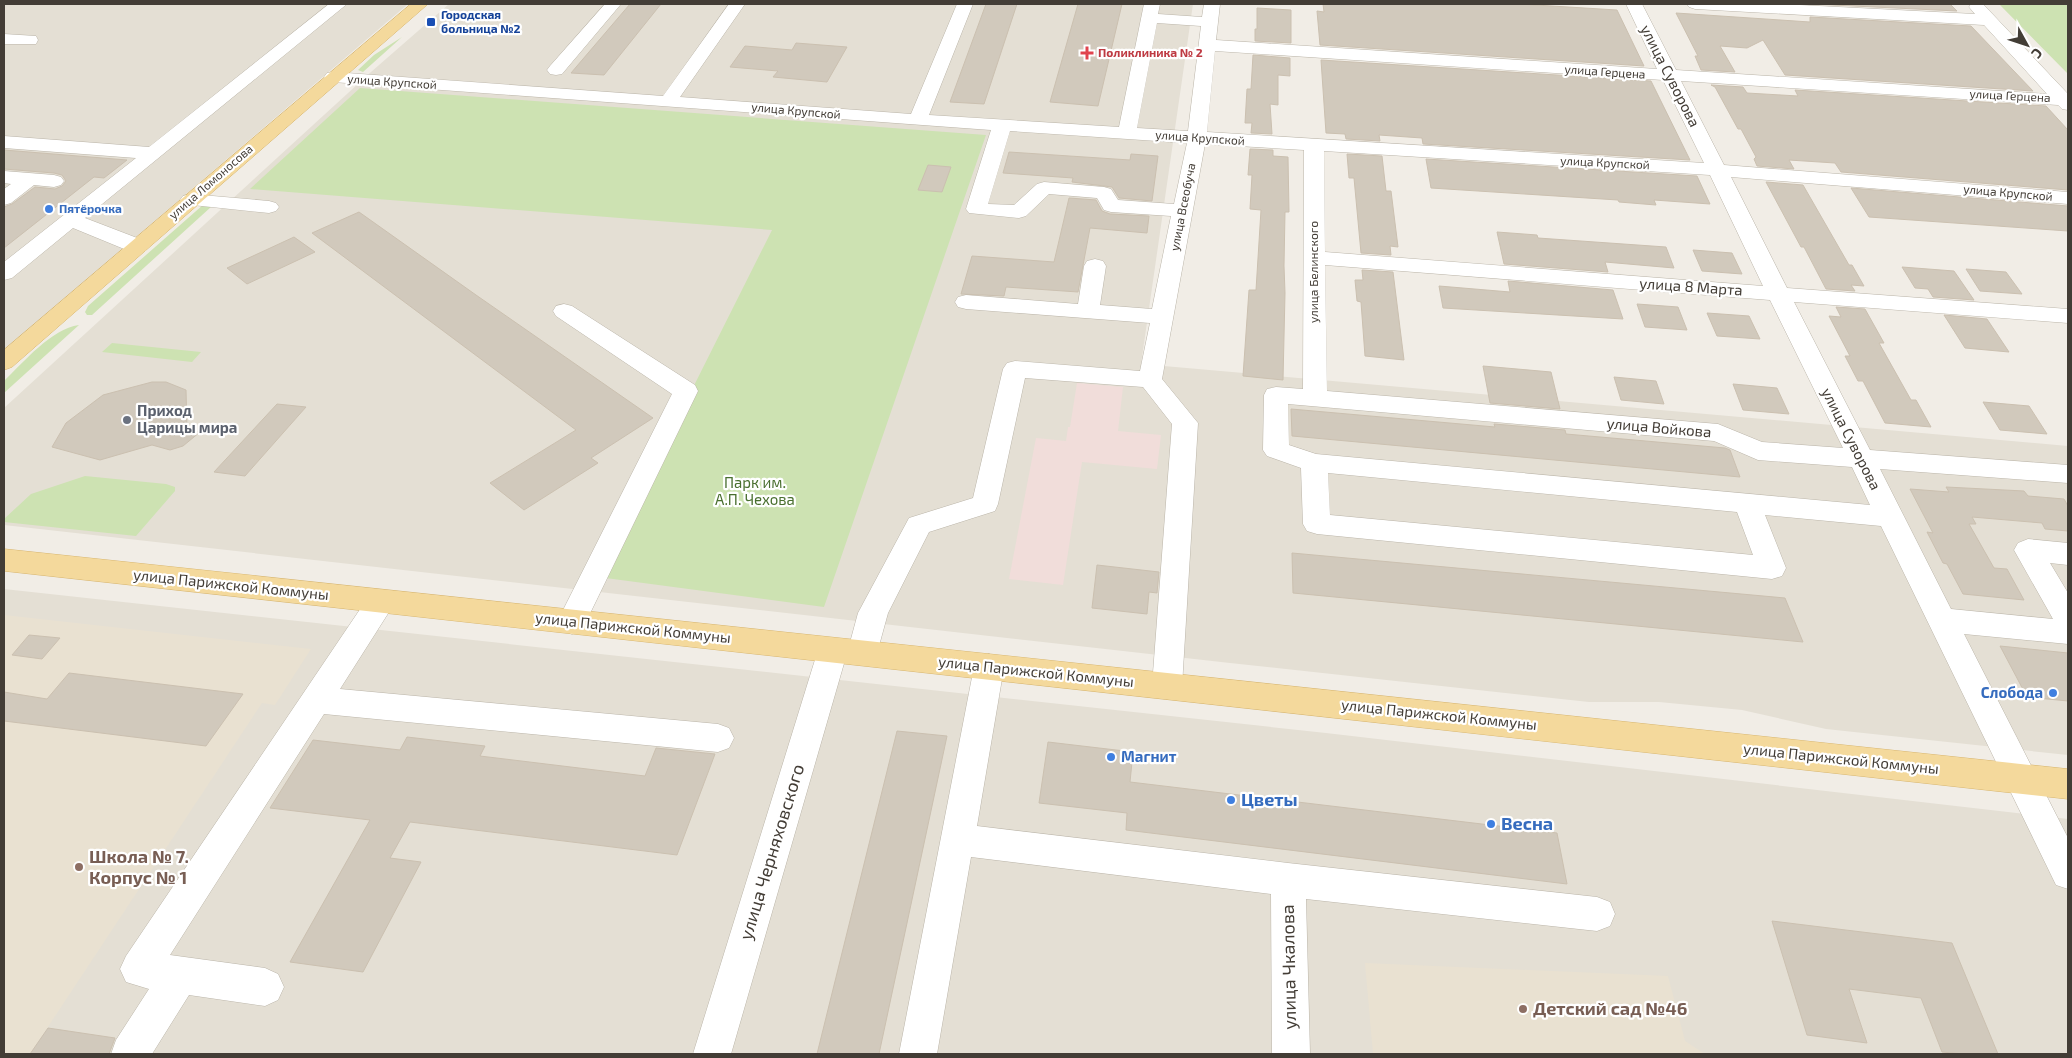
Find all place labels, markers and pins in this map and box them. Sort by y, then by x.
place label: Городская больница №2 [441,7,521,35]
marker: Городская больница №2 [425,16,437,28]
place label: Поликлиника № 2 [1098,45,1203,59]
marker: Поликлиника № 2 [1080,46,1094,60]
place label: Пятёрочка [59,201,122,215]
marker: Пятёрочка [43,203,55,215]
place label: Приход Царицы мира [137,401,237,436]
marker: Приход Царицы мира [121,414,133,426]
place label: Слобода [1981,683,2043,701]
marker: Слобода [2047,687,2059,699]
place label: Магнит [1121,747,1177,765]
marker: Магнит [1105,751,1117,763]
place label: Цветы [1241,788,1297,810]
marker: Цветы [1225,794,1237,806]
place label: Весна [1501,812,1553,834]
marker: Весна [1485,818,1497,830]
place label: Школа № 7. Корпус № 1 [89,845,189,888]
marker: Школа № 7. Корпус № 1 [73,861,85,873]
place label: Детский сад №46 [1533,997,1687,1019]
marker: Детский сад №46 [1517,1003,1529,1015]

